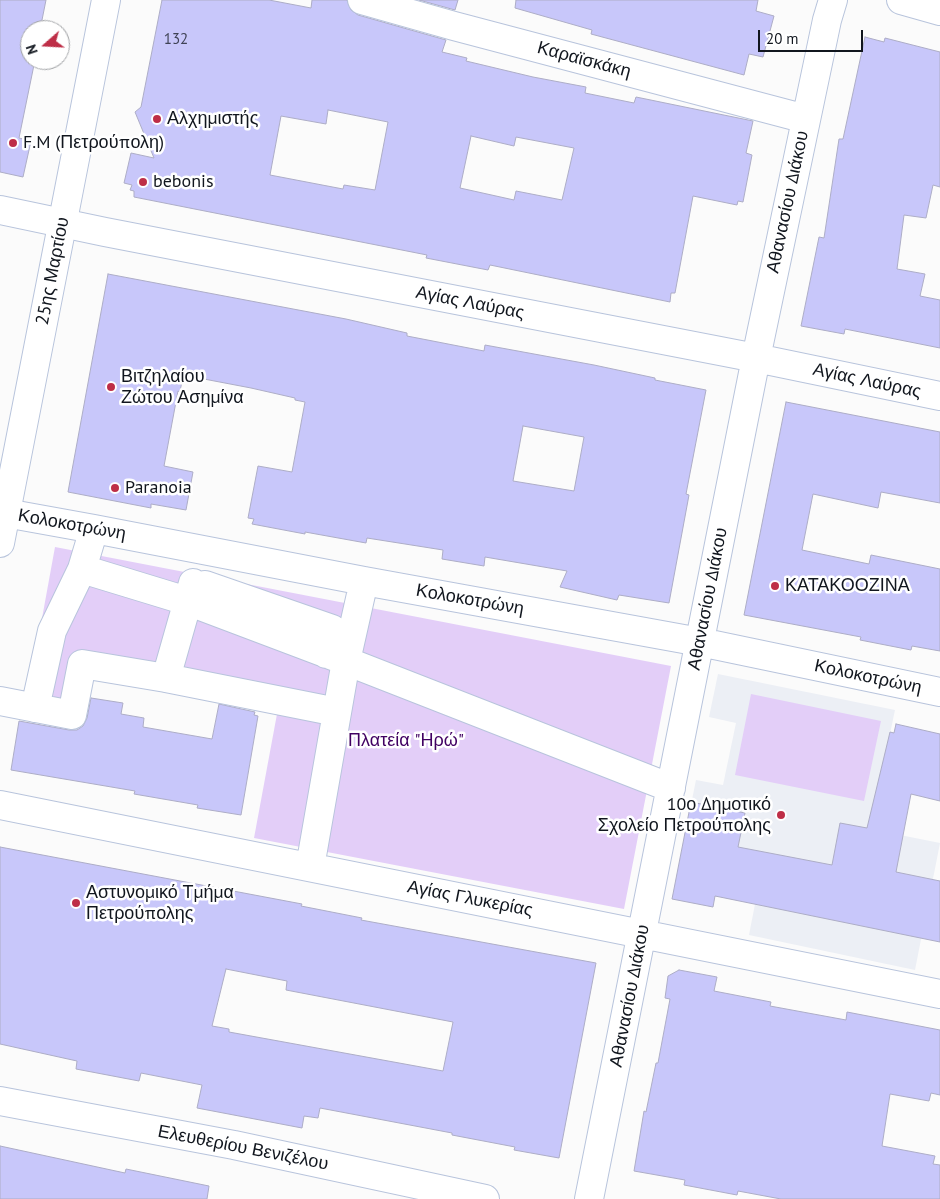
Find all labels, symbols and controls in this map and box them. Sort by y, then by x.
north arrow [20,20,70,70]
scale bar [760,20,865,52]
text: 20 m [766,29,799,48]
house number: 132 [164,31,188,49]
street label: Καραϊσκάκη [535,37,633,83]
text: N [22,42,42,57]
place label: Αλχημιστής [167,108,258,130]
marker: Αλχημιστής [151,113,163,125]
street label: Αθανασίου Διάκου [762,129,814,275]
place label: F.M (Πετρούπολη) [23,132,164,154]
marker: F.M (Πετρούπολη) [7,137,19,149]
place label: bebonis [153,171,213,193]
marker: bebonis [137,176,149,188]
street label: 25ης Μαρτίου [32,215,74,327]
street label: Αγίας Λαύρας [414,282,526,324]
street label: Αγίας Λαύρας [811,359,923,403]
place label: Βιτζηλαίου Ζώτου Ασημίνα [121,366,244,408]
marker: Βιτζηλαίου Ζώτου Ασημίνα [105,381,117,393]
place label: Paranoia [125,477,192,499]
marker: Paranoia [109,482,121,494]
street label: Κολοκοτρώνη [16,505,128,545]
street label: Αθανασίου Διάκου [684,526,732,672]
place label: ΚΑΤΑΚΟΟΖΙΝΑ [785,575,910,597]
street label: Κολοκοτρώνη [414,580,526,620]
marker: ΚΑΤΑΚΟΟΖΙΝΑ [769,580,781,592]
street label: Κολοκοτρώνη [812,655,924,699]
park label: Πλατεία "Ηρώ" [348,730,464,752]
place label: 10ο Δημοτικό Σχολείο Πετρούπολης [598,794,771,836]
marker: 10ο Δημοτικό Σχολείο Πετρούπολης [775,809,787,821]
street label: Αγίας Γλυκερίας [405,876,535,922]
place label: Αστυνομικό Τμήμα Πετρούπολης [86,882,234,924]
marker: Αστυνομικό Τμήμα Πετρούπολης [70,897,82,909]
street label: Αθανασίου Διάκου [606,923,654,1069]
street label: Ελευθερίου Βενιζέλου [156,1121,330,1175]

